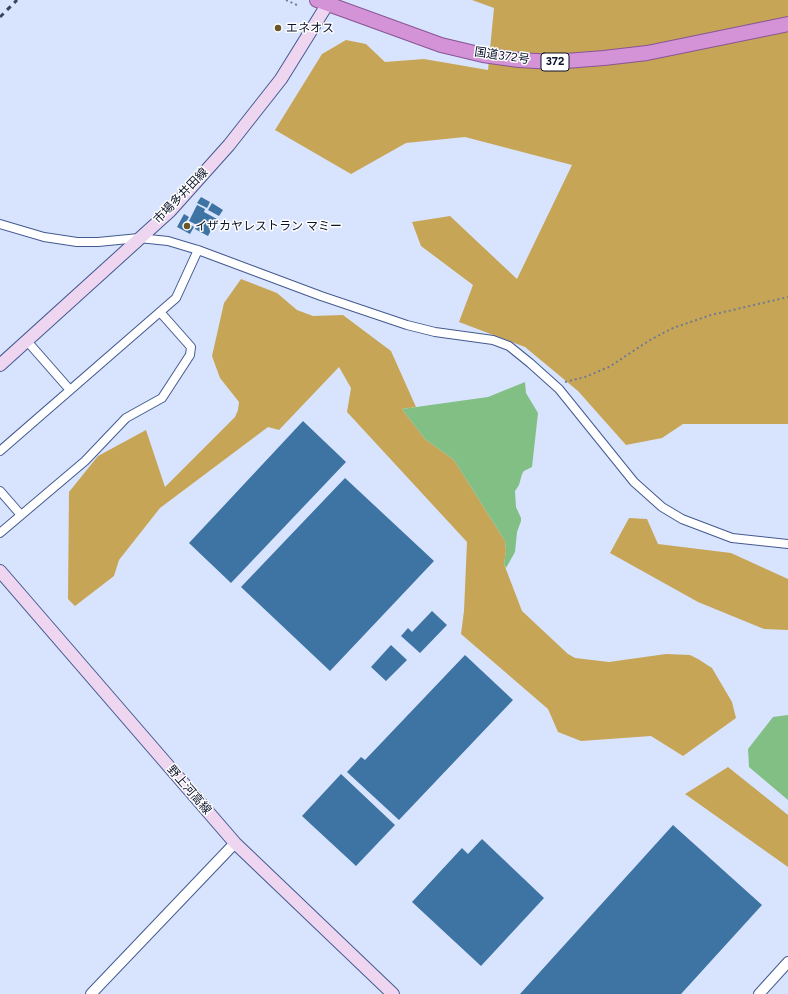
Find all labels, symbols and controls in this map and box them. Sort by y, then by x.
place label: エネオス [286,21,334,35]
marker: エネオス [273,23,283,33]
street label: 国道372号 [473,45,531,67]
road number: 372 [541,53,569,71]
street label: 市場多井田線 [151,165,211,227]
place label: イザカヤレストラン マミー [195,219,342,233]
marker: イザカヤレストラン マミー [182,221,192,231]
street label: 野上河高線 [164,763,214,817]

